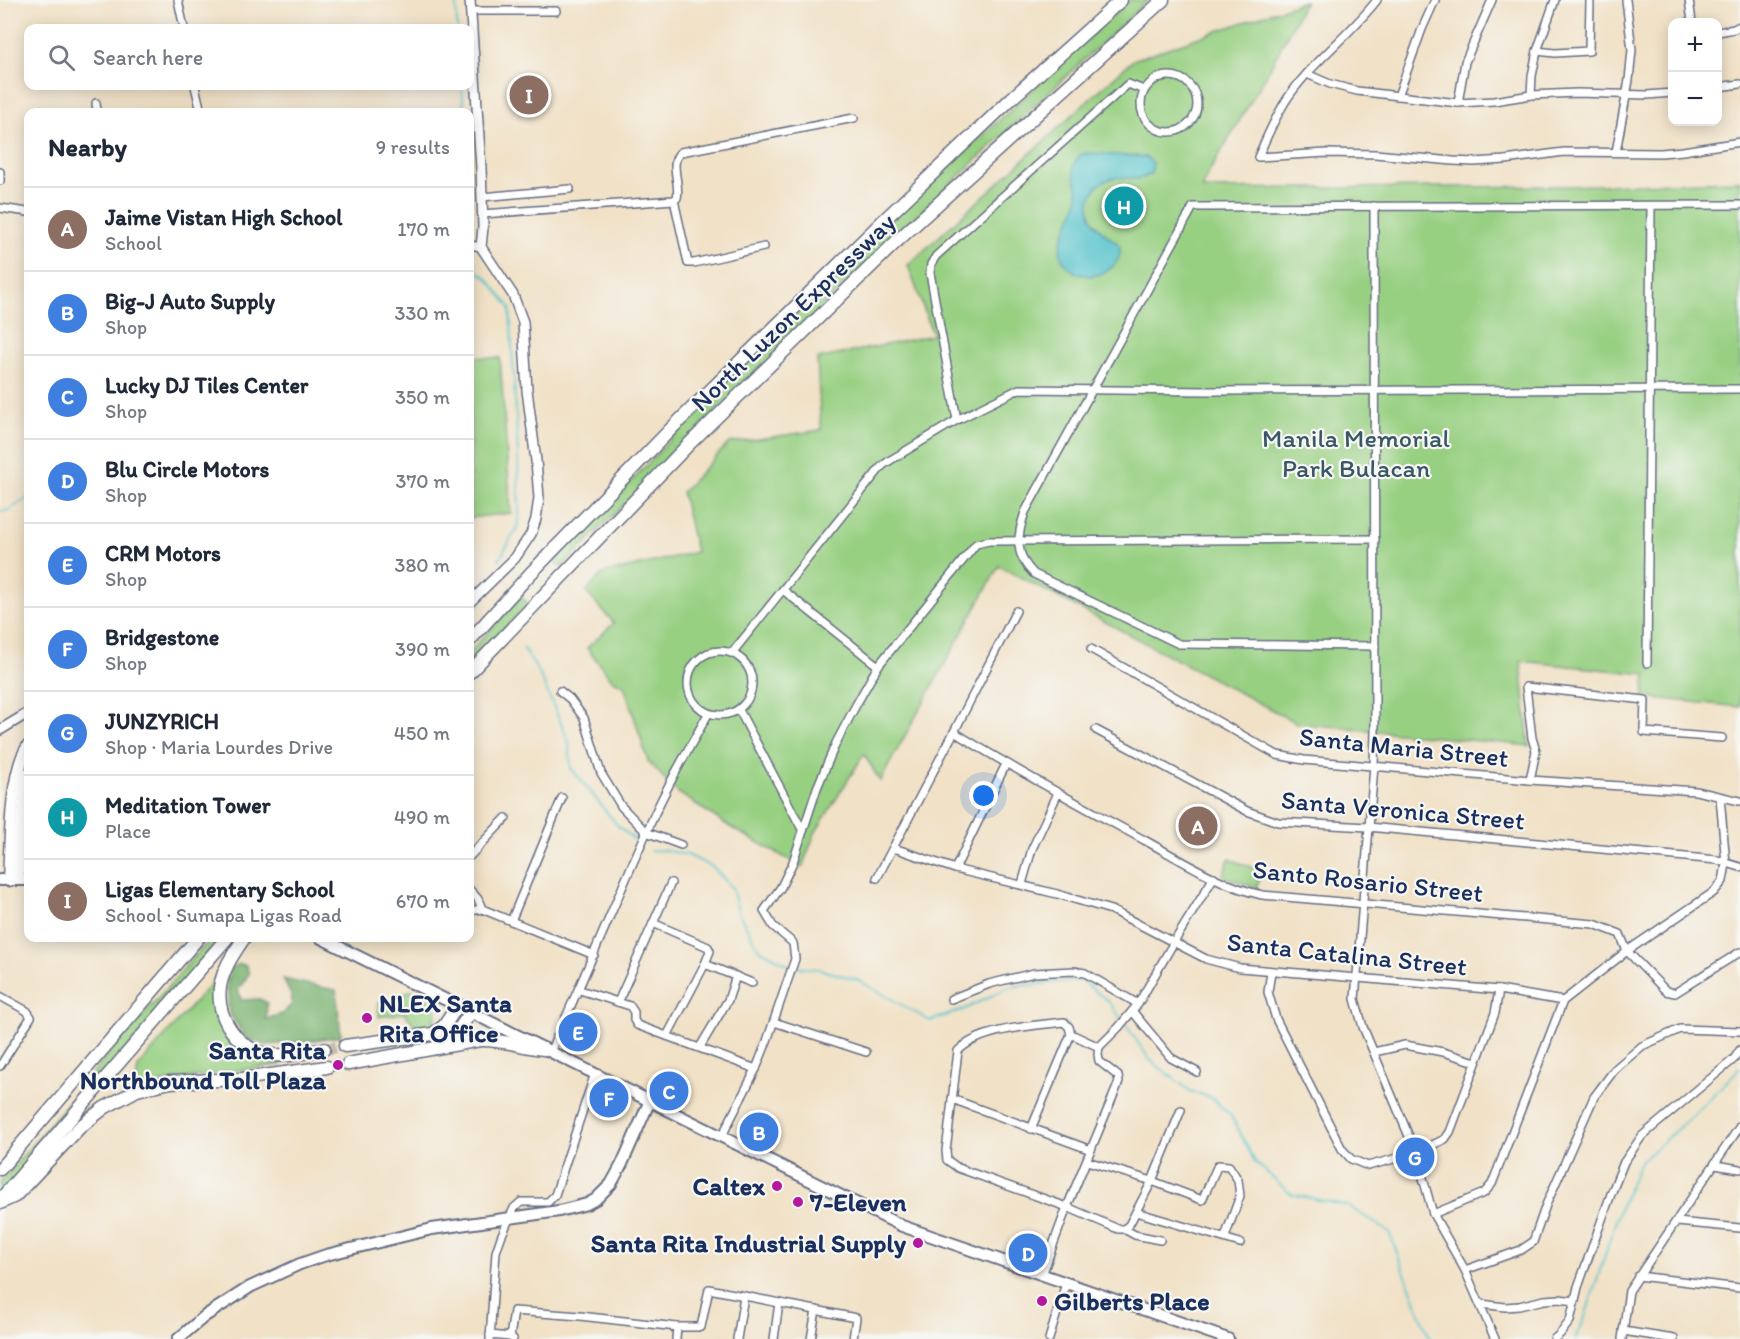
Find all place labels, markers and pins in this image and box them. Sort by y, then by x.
pin: I [510,72,548,118]
pin: H [1104,184,1144,228]
pin: A [1178,804,1218,848]
place label: NLEX Santa Rita Office [379,987,512,1049]
pin: E [558,1010,598,1054]
marker: NLEX Santa Rita Office [360,1011,374,1025]
place label: Santa Rita Northbound Toll Plaza [80,1034,326,1096]
marker: Santa Rita Northbound Toll Plaza [331,1058,345,1072]
pin: C [650,1068,688,1114]
pin: F [590,1076,628,1120]
pin: B [740,1110,778,1154]
pin: G [1396,1134,1434,1180]
place label: Caltex [692,1170,766,1202]
marker: Caltex [770,1179,784,1193]
place label: 7-Eleven [809,1186,907,1218]
marker: 7-Eleven [791,1195,805,1209]
place label: Santa Rita Industrial Supply [591,1227,907,1259]
pin: D [1008,1230,1048,1276]
marker: Santa Rita Industrial Supply [911,1236,925,1250]
place label: Gilberts Place [1054,1285,1210,1317]
marker: Gilberts Place [1035,1294,1049,1308]

